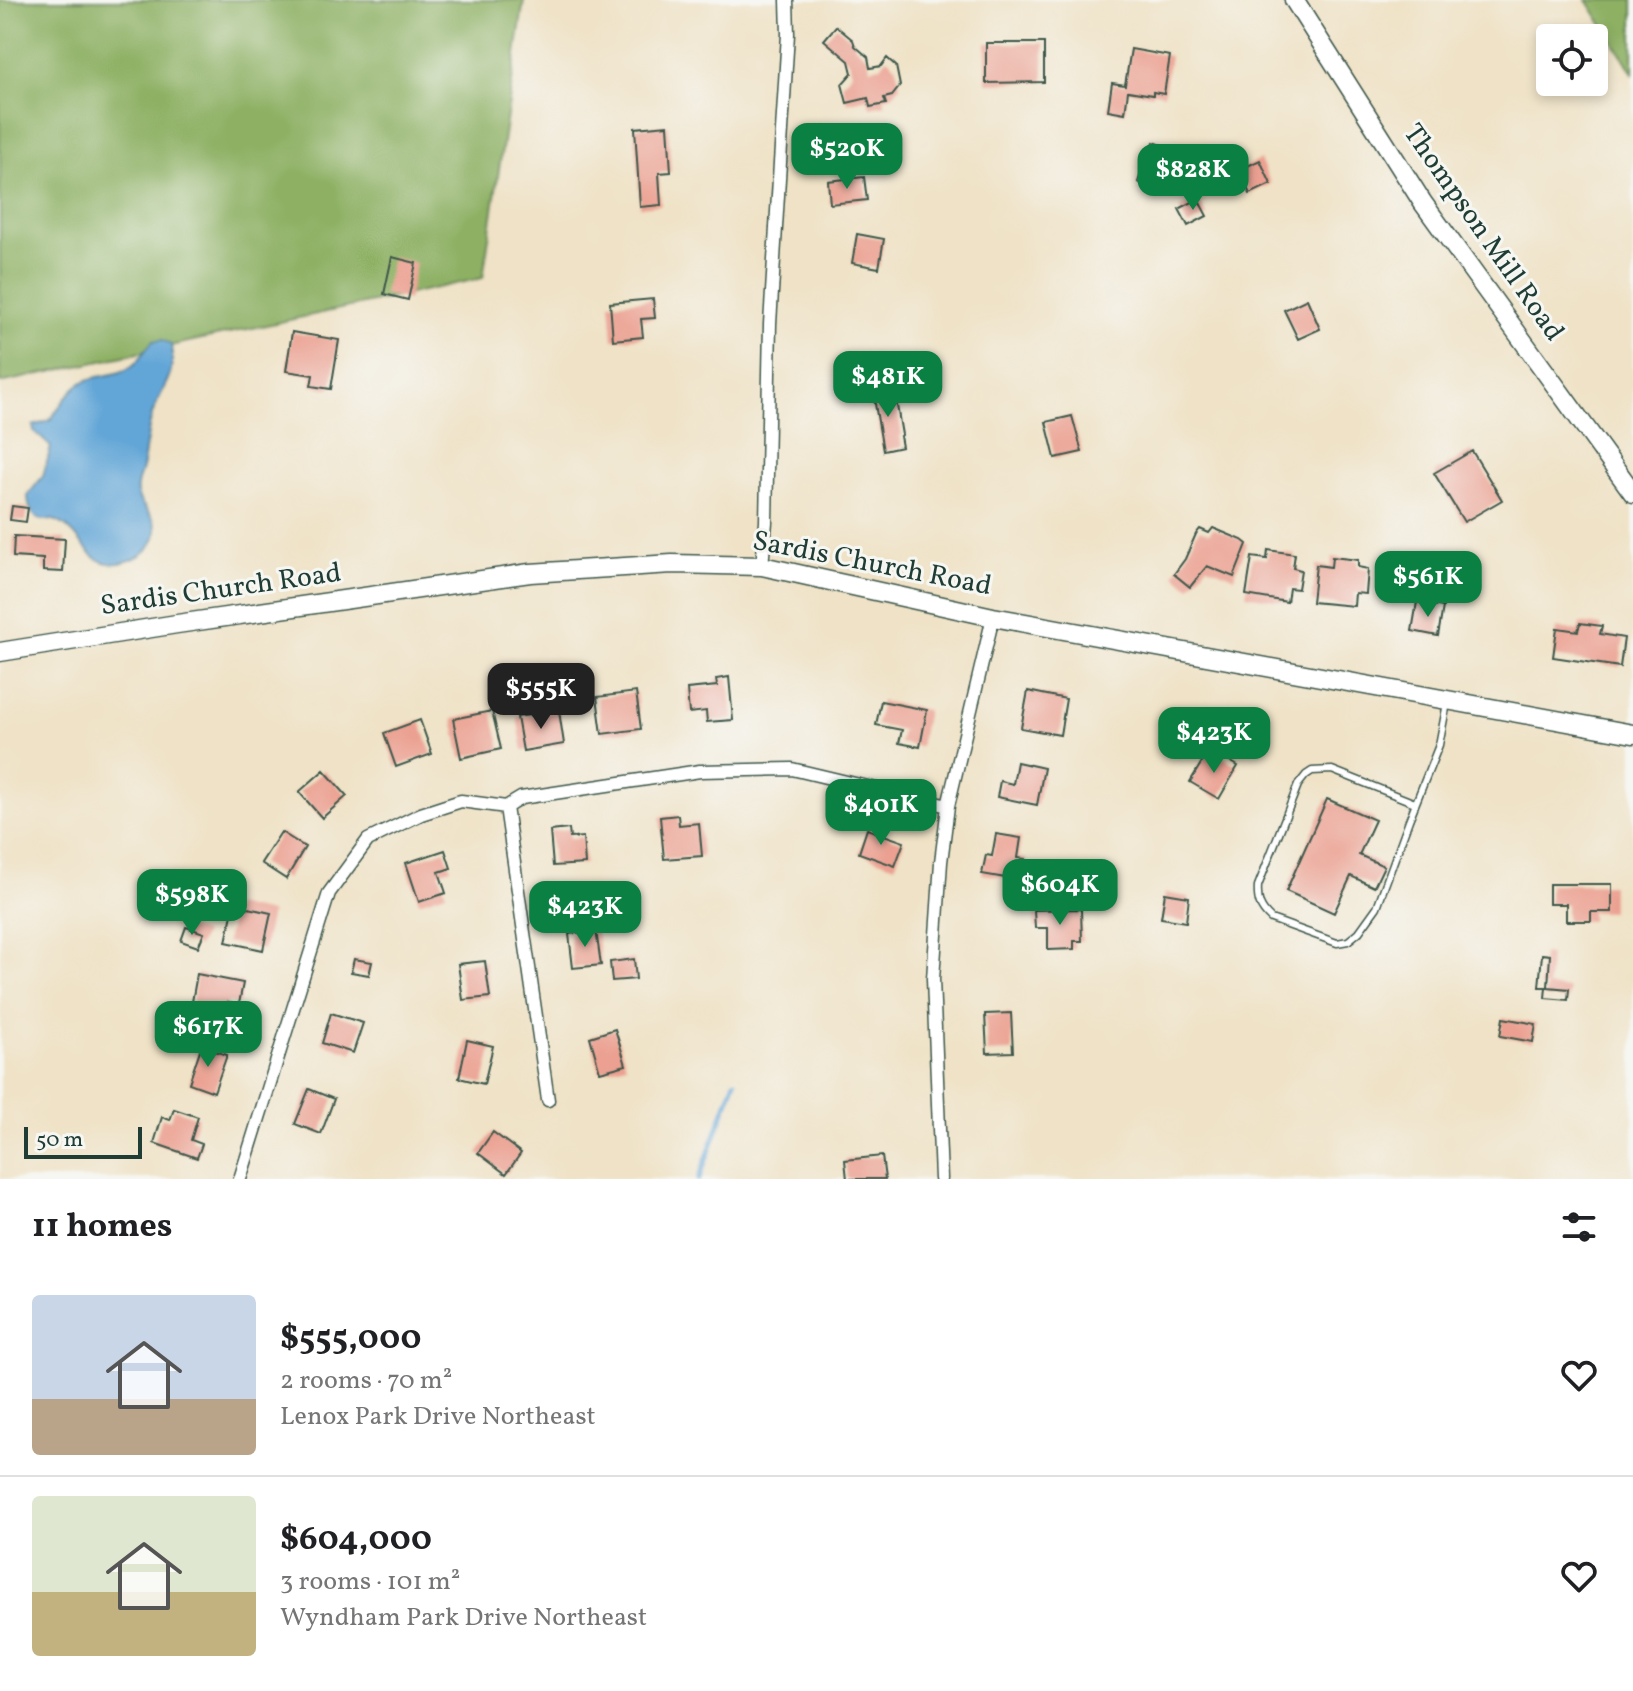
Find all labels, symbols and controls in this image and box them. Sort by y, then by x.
map controls [1536,24,1608,96]
button: locate [1536,24,1608,96]
street label: Thompson Mill Road [1393,116,1573,350]
pin: $520K [791,123,903,191]
text: $520K [809,131,885,167]
pin: $828K [1137,144,1249,212]
text: $828K [1156,152,1230,188]
pin: $481K [832,351,944,419]
text: $481K [851,359,925,395]
street label: Sardis Church Road [749,522,995,606]
pin: $561K [1372,551,1484,619]
street label: Sardis Church Road [98,554,344,626]
text: $561K [1393,559,1463,595]
pin: $555K [485,663,597,731]
text: $555K [506,671,576,707]
pin: $423K [1158,707,1270,775]
text: $423K [1176,715,1252,751]
pin: $401K [825,779,937,847]
text: $401K [843,787,919,823]
pin: $604K [1004,859,1116,927]
text: $604K [1021,867,1099,903]
pin: $598K [136,869,248,937]
text: $598K [155,877,229,913]
pin: $423K [529,881,641,949]
text: $423K [547,889,623,925]
pin: $617K [152,1001,264,1069]
text: $617K [173,1009,243,1045]
scale bar [24,1123,142,1159]
text: 50 m [36,1125,83,1156]
text: 11 homes [32,1204,172,1251]
icon: filters [1557,1205,1601,1249]
text: $555,000 [280,1316,421,1363]
icon: home [96,1327,192,1423]
icon: heart [1557,1353,1601,1397]
text: 2 rooms · 70 m² [280,1363,452,1399]
text: Lenox Park Drive Northeast [280,1399,596,1435]
text: $604,000 [280,1517,432,1564]
icon: home [96,1528,192,1624]
icon: heart [1557,1554,1601,1598]
text: 3 rooms · 101 m² [280,1564,460,1600]
text: Wyndham Park Drive Northeast [280,1600,647,1636]

